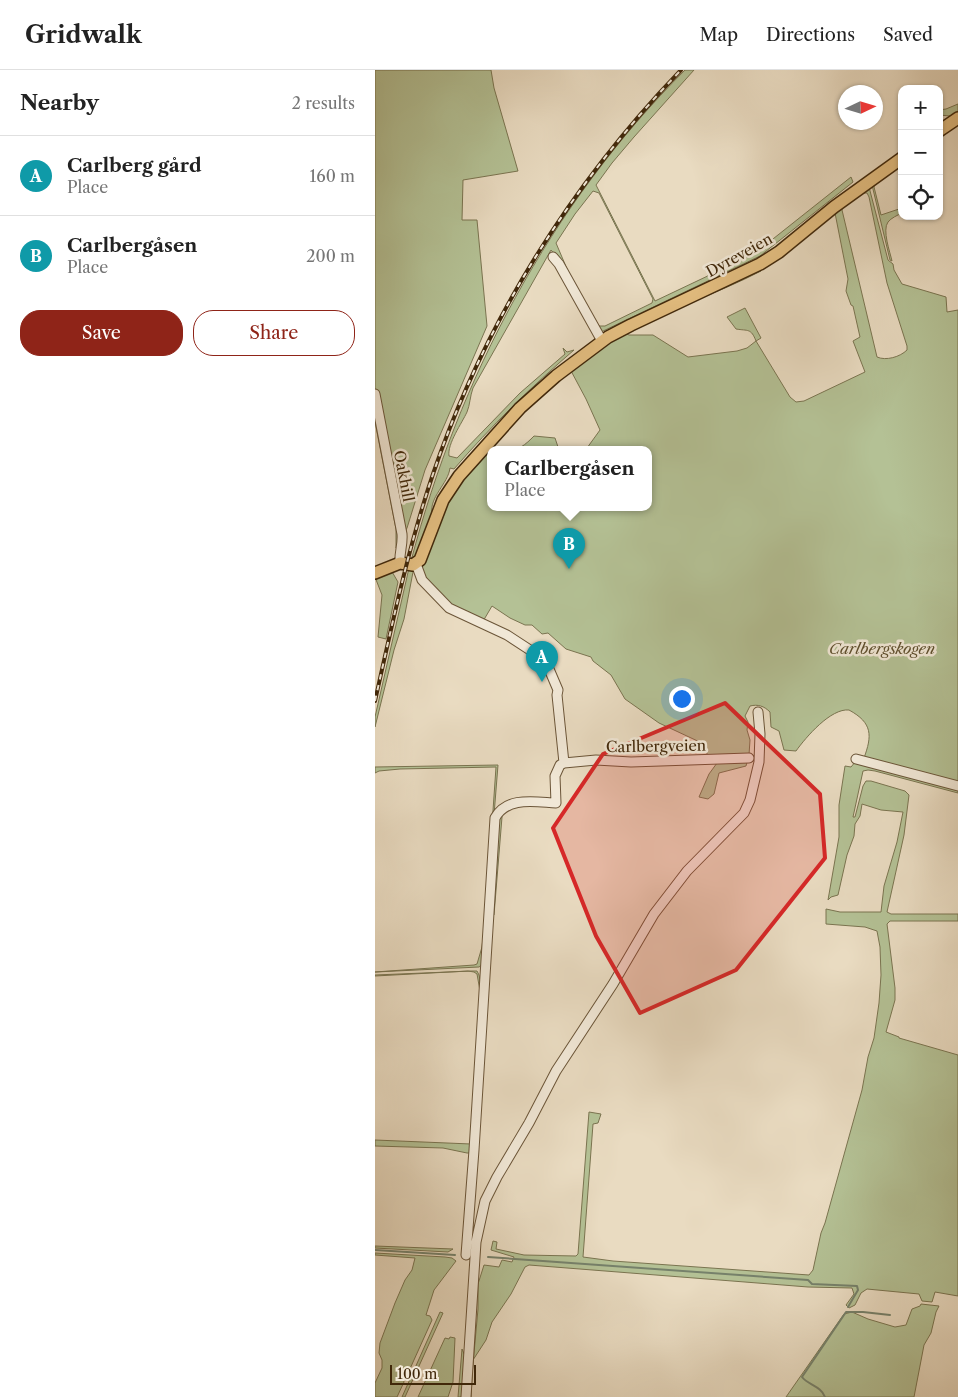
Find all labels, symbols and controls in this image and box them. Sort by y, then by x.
text: Gridwalk [25,20,142,49]
text: Map [699,24,738,46]
text: Directions [766,24,855,46]
text: Saved [883,24,933,46]
north arrow [838,85,883,130]
map controls [898,85,943,220]
button: + [898,85,943,130]
text: Nearby [20,90,99,115]
text: 2 results [292,93,355,113]
button: − [898,130,943,175]
text: Carlberg gård [67,154,202,177]
text: A [30,166,42,186]
text: 160 m [310,166,355,186]
button: locate [898,175,943,220]
text: Place [67,177,108,197]
street label: Dyreveien [702,229,776,281]
text: Carlbergåsen [67,234,197,257]
text: B [30,246,42,266]
text: 200 m [306,246,355,266]
text: Place [67,257,108,277]
button: Save [20,310,183,356]
button: Share [193,310,355,356]
popup [487,446,652,511]
street label: Oakhill [390,449,418,504]
text: Carlbergåsen [504,457,635,480]
text: Place [504,480,545,500]
pin: B [553,528,585,569]
park label: Carlbergskogen [829,639,935,658]
pin: A [526,641,558,682]
your location [669,686,695,712]
street label: Carlbergveien [606,736,707,756]
scale bar [390,1362,476,1385]
text: 100 m [397,1365,437,1383]

